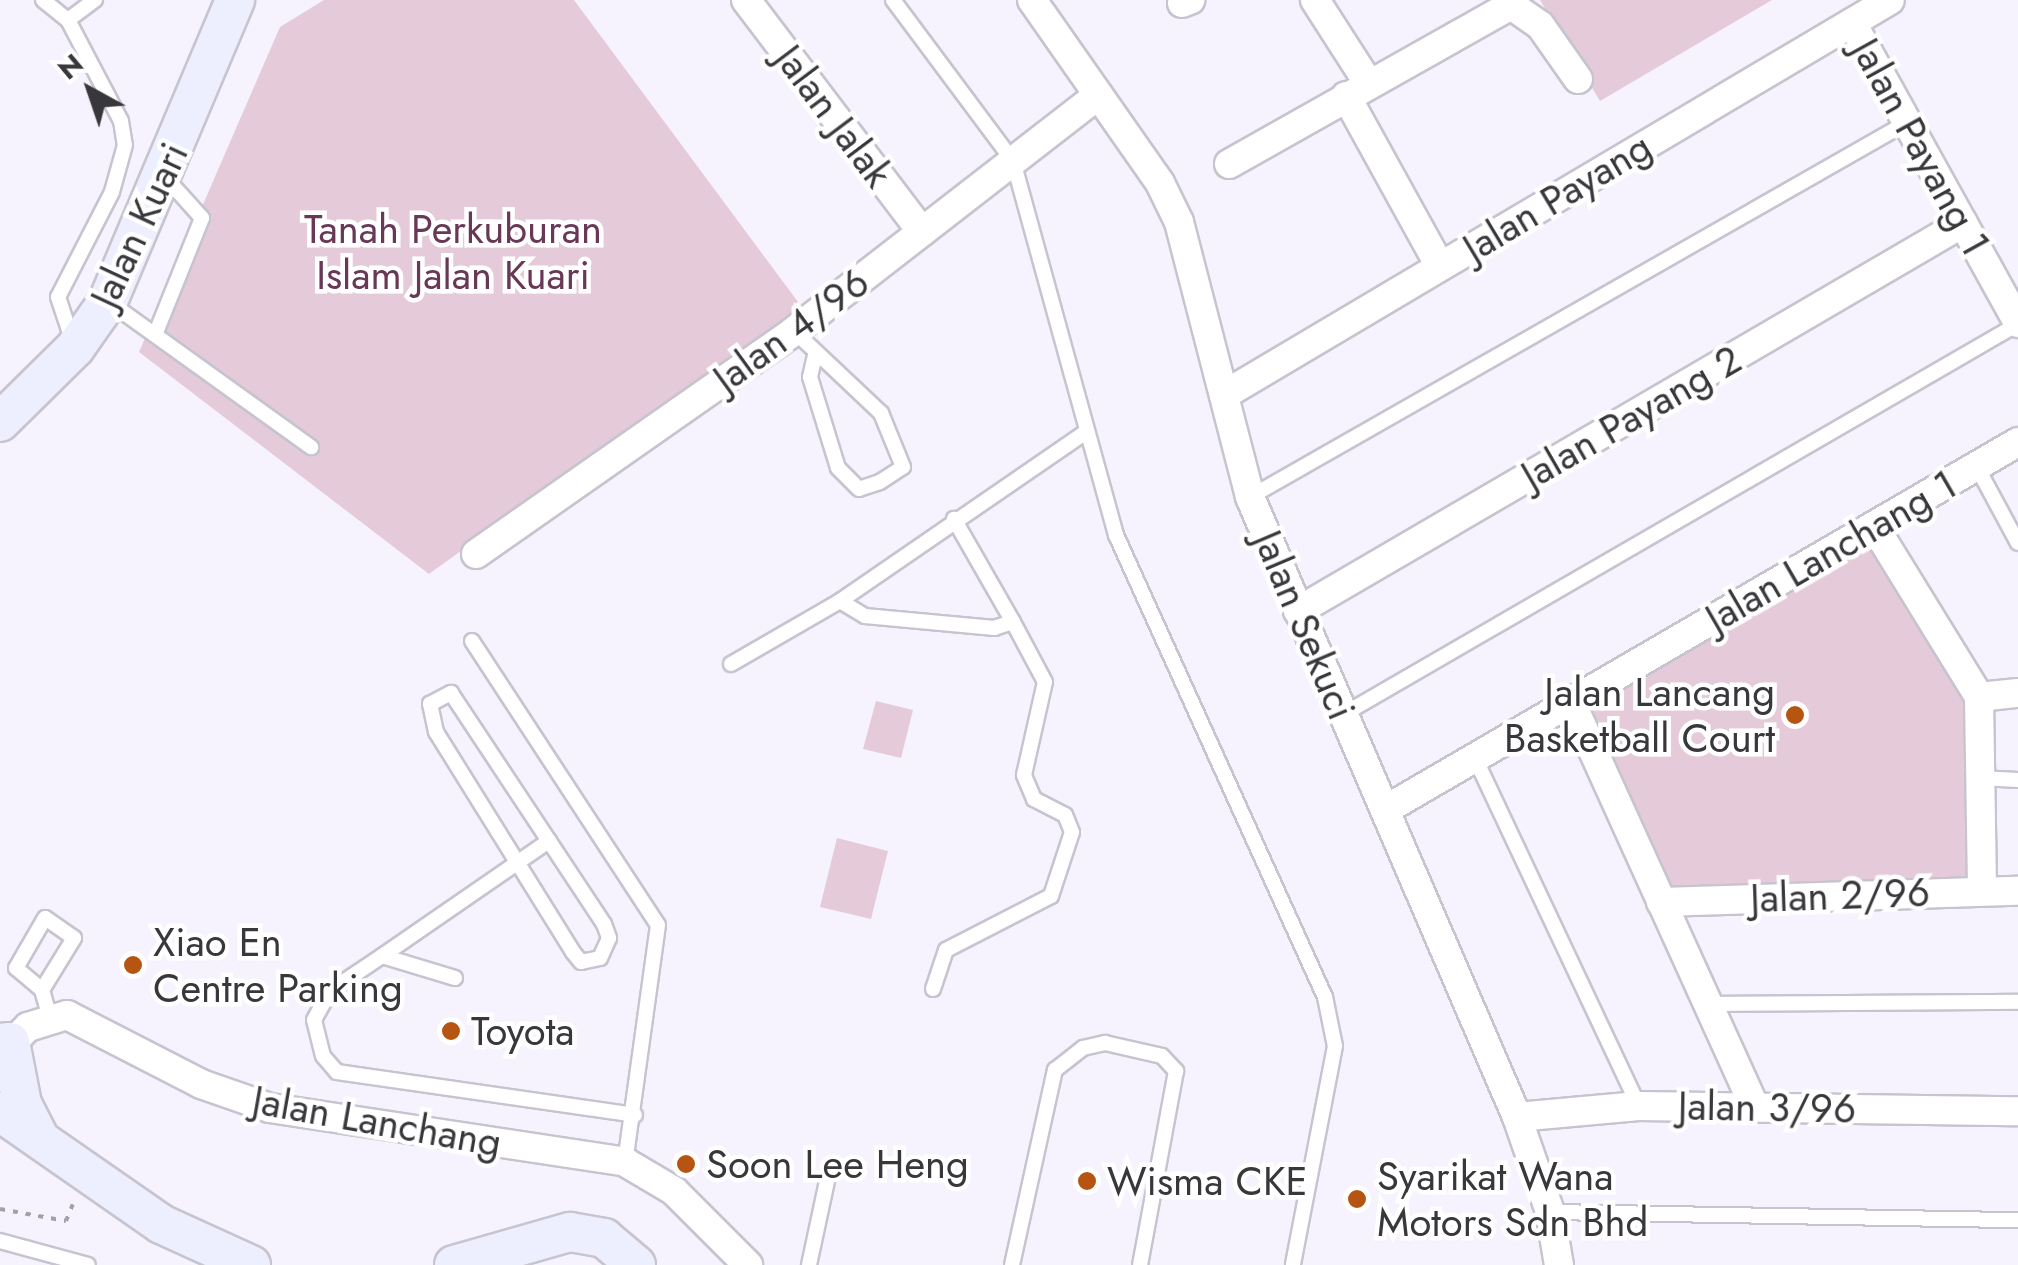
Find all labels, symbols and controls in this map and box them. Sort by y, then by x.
street label: Jalan Payang 1 [1842,30,2000,264]
street label: Jalan Jalak [765,36,903,196]
north arrow [40,40,140,140]
text: N [49,44,92,89]
street label: Jalan Payang [1454,122,1660,272]
street label: Jalan Kuari [80,135,198,315]
park label: Tanah Perkuburan Islam Jalan Kuari [304,205,602,299]
street label: Jalan 4/96 [704,258,878,402]
street label: Jalan Payang 2 [1513,335,1749,499]
street label: Jalan Lanchang 1 [1697,460,1965,642]
street label: Jalan Sekuci [1244,523,1366,727]
place label: Jalan Lancang Basketball Court [1504,668,1775,762]
marker: Jalan Lancang Basketball Court [1784,704,1806,726]
street label: Jalan 2/96 [1749,868,1931,922]
place label: Xiao En Centre Parking [153,918,403,1012]
marker: Xiao En Centre Parking [122,954,144,976]
place label: Toyota [471,1007,575,1055]
marker: Toyota [440,1020,462,1042]
street label: Jalan Lanchang [249,1076,505,1166]
street label: Jalan 3/96 [1677,1081,1857,1133]
place label: Soon Lee Heng [706,1140,969,1188]
place label: Syarikat Wana Motors Sdn Bhd [1377,1152,1648,1246]
marker: Soon Lee Heng [675,1153,697,1175]
place label: Wisma CKE [1107,1157,1308,1205]
marker: Wisma CKE [1076,1170,1098,1192]
marker: Syarikat Wana Motors Sdn Bhd [1346,1188,1368,1210]

